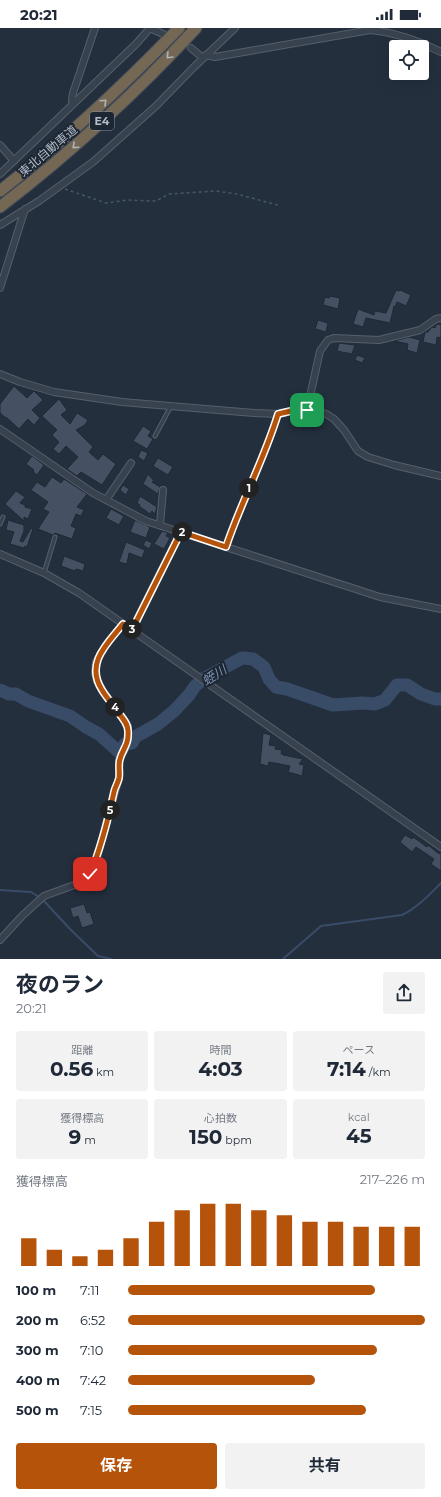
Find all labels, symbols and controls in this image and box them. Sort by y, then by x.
text: 20:21 [20,5,58,24]
map controls [389,40,429,80]
button: locate [389,40,429,80]
one-way arrow [166,51,174,59]
one-way arrow [99,99,107,107]
road number: E4 [90,112,114,130]
street label: 東北自動車道 [15,122,80,180]
one-way arrow [72,141,80,148]
pin [290,393,324,427]
icon: arrive [296,399,318,421]
pin: 1 [239,478,259,498]
text: 1 [247,481,251,495]
pin: 2 [172,522,192,542]
text: 2 [179,525,185,539]
pin: 3 [122,619,142,639]
text: 3 [129,622,135,636]
water label: 蛭川 [199,660,231,689]
pin: 4 [105,697,125,717]
text: 4 [111,700,119,714]
pin: 5 [100,800,120,820]
text: 5 [107,803,113,817]
pin [73,857,107,891]
icon: check [79,863,101,885]
text: 夜のラン [16,971,104,998]
button: share [383,972,425,1014]
text: 20:21 [16,1000,47,1016]
text: 距離 [71,1043,93,1057]
text: 時間 [209,1043,231,1057]
text: ペース [343,1043,375,1057]
text: 0.56 [50,1057,93,1081]
text: 4:03 [198,1057,243,1081]
text: 7:14 [327,1057,366,1081]
text: km [93,1065,114,1079]
text: /km [366,1065,391,1079]
text: kcal [348,1110,370,1124]
text: 獲得標高 [60,1111,104,1125]
text: 心拍数 [204,1111,237,1125]
text: 45 [346,1124,372,1148]
text: 9 [69,1125,81,1149]
text: 150 [189,1125,222,1149]
text: m [81,1133,96,1147]
text: bpm [222,1133,252,1147]
text: 217–226 m [360,1171,425,1187]
text: 獲得標高 [16,1173,68,1189]
text: 100 m [16,1282,56,1298]
text: 7:11 [80,1282,100,1298]
text: 200 m [16,1312,59,1328]
text: 6:52 [80,1312,105,1328]
text: 300 m [16,1342,59,1358]
text: 7:10 [80,1342,103,1358]
text: 400 m [16,1372,60,1388]
text: 7:42 [80,1372,106,1388]
text: 500 m [16,1402,59,1418]
text: 7:15 [80,1402,102,1418]
button: 保存 [16,1443,217,1489]
button: 共有 [225,1443,425,1489]

